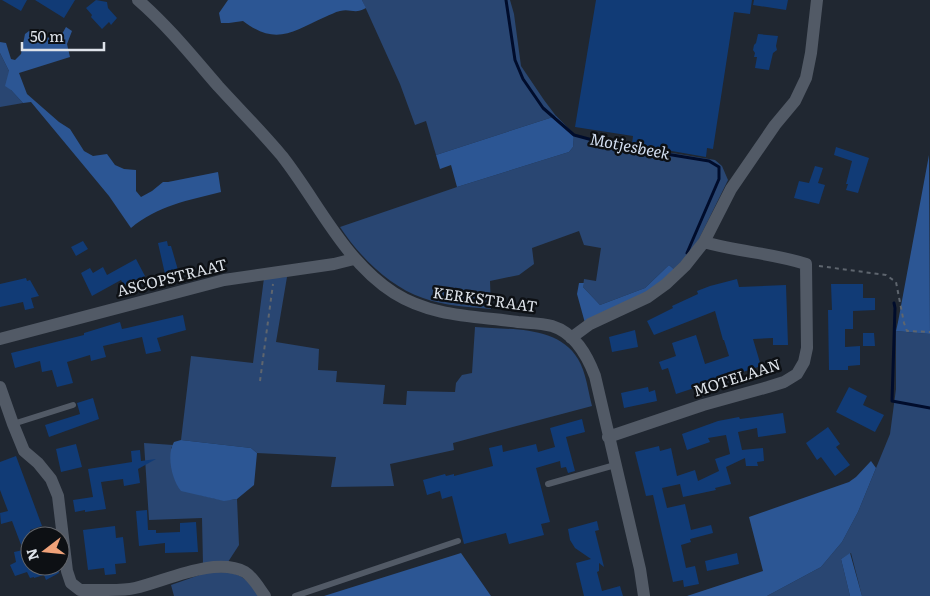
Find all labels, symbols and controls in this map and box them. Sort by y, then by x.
scale bar [22,20,105,52]
text: 50 m [30,24,64,47]
water label: Motjesbeek [588,126,672,165]
street label: ASCOPSTRAAT [114,252,229,301]
street label: KERKSTRAAT [431,280,539,317]
street label: MOTELAAN [690,352,783,401]
north arrow [20,526,70,576]
text: N [20,546,43,563]

